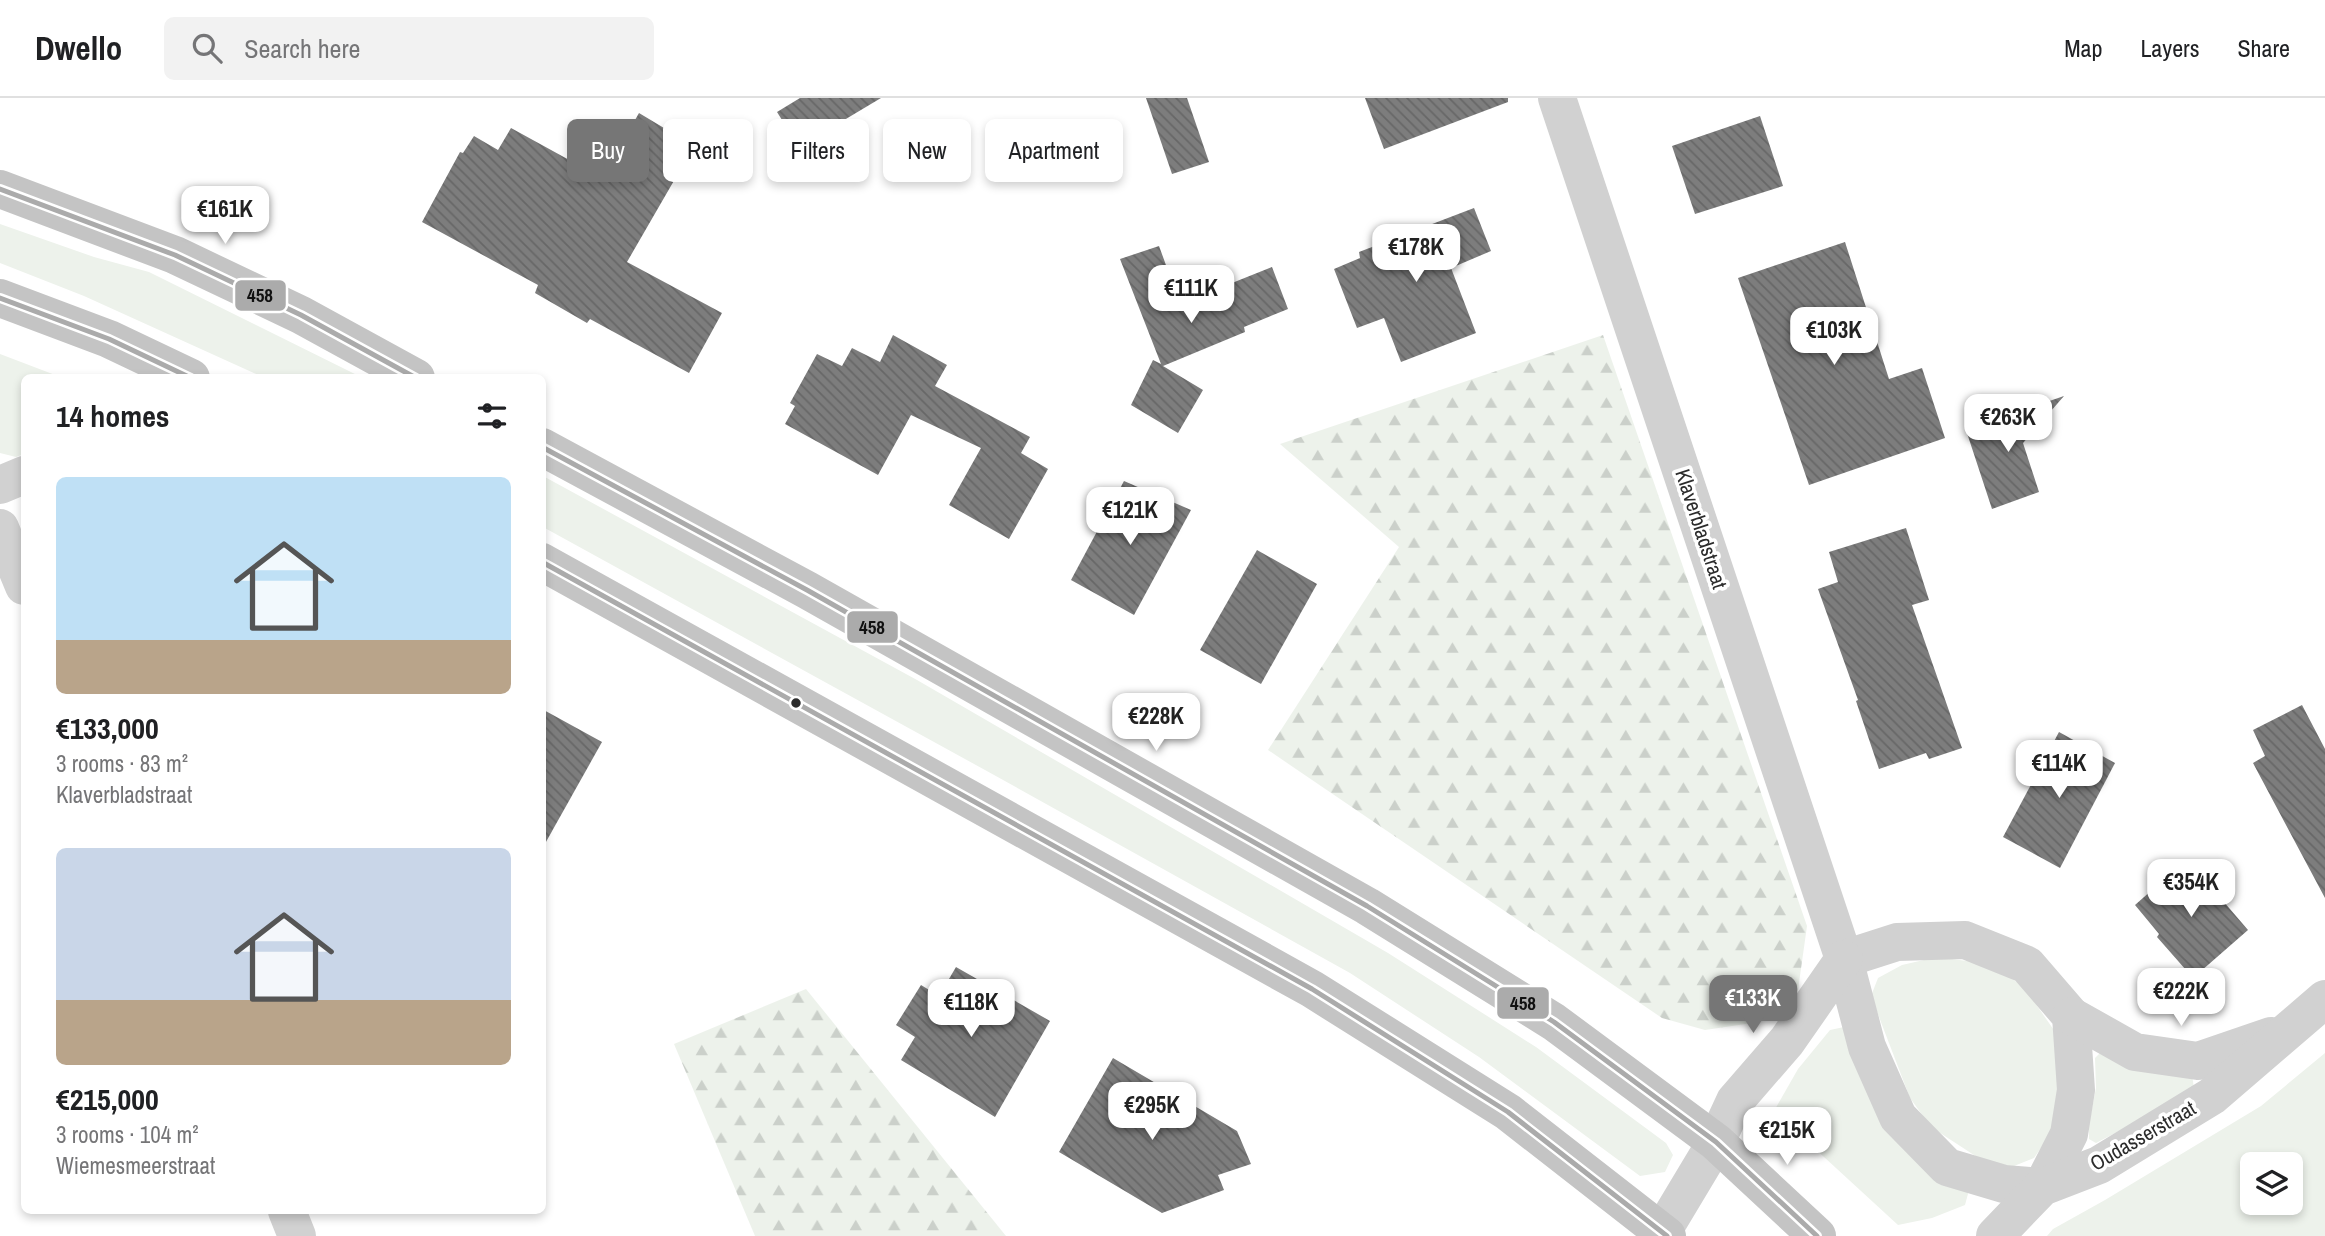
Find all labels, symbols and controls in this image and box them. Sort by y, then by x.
search box [164,17,654,80]
text: Dwello [35,26,122,70]
icon: search [188,29,226,67]
text: Search here [244,31,360,66]
text: Map [2064,32,2102,64]
text: Layers [2140,32,2199,64]
text: Share [2237,32,2290,64]
chip: Buy [567,119,649,182]
chip: Rent [663,119,753,182]
chip: Filters [767,119,869,182]
chip: New [883,119,971,182]
chip: Apartment [985,119,1123,182]
pin: €161K [176,186,274,246]
text: €161K [197,193,253,224]
pin: €178K [1367,225,1465,284]
text: €178K [1388,231,1444,262]
pin: €111K [1142,266,1240,325]
text: €111K [1164,272,1218,303]
line badge: 458 [234,279,287,312]
text: 458 [247,282,273,308]
pin: €103K [1785,308,1883,367]
text: €103K [1806,314,1862,345]
pin: €263K [1959,394,2057,454]
text: 14 homes [56,396,170,436]
icon: filters [473,397,511,435]
text: €263K [1980,401,2036,432]
street label: Klaverbladstraat [1668,465,1735,593]
pin: €121K [1081,488,1179,547]
text: €121K [1102,494,1158,525]
icon: home [221,523,347,649]
line badge: 458 [846,610,899,644]
text: 458 [859,614,885,640]
pin: €228K [1107,694,1205,753]
unlabelled marker [789,696,803,710]
text: €228K [1128,700,1184,731]
text: €133,000 [56,708,159,748]
pin: €114K [2010,740,2108,800]
text: €114K [2032,747,2086,778]
text: 3 rooms · 83 m² [56,748,188,779]
text: Klaverbladstraat [56,779,192,810]
pin: €354K [2142,860,2240,919]
text: €354K [2163,866,2219,897]
icon: home [221,894,347,1020]
pin: €222K [2132,968,2230,1028]
text: €222K [2153,975,2209,1006]
pin: €133K [1704,976,1802,1035]
pin: €118K [922,979,1020,1039]
text: €133K [1725,982,1781,1013]
text: €118K [944,986,998,1017]
line badge: 458 [1496,986,1550,1020]
text: 458 [1510,990,1536,1016]
text: €215,000 [56,1079,159,1119]
pin: €295K [1103,1082,1201,1142]
text: €295K [1124,1089,1180,1120]
street label: Oudasserstraat [2085,1093,2201,1178]
pin: €215K [1738,1108,1836,1167]
text: €215K [1759,1114,1815,1145]
text: 3 rooms · 104 m² [56,1119,199,1150]
text: Wiemesmeerstraat [56,1150,215,1181]
map controls [2240,1152,2303,1215]
button: layers [2240,1152,2303,1215]

